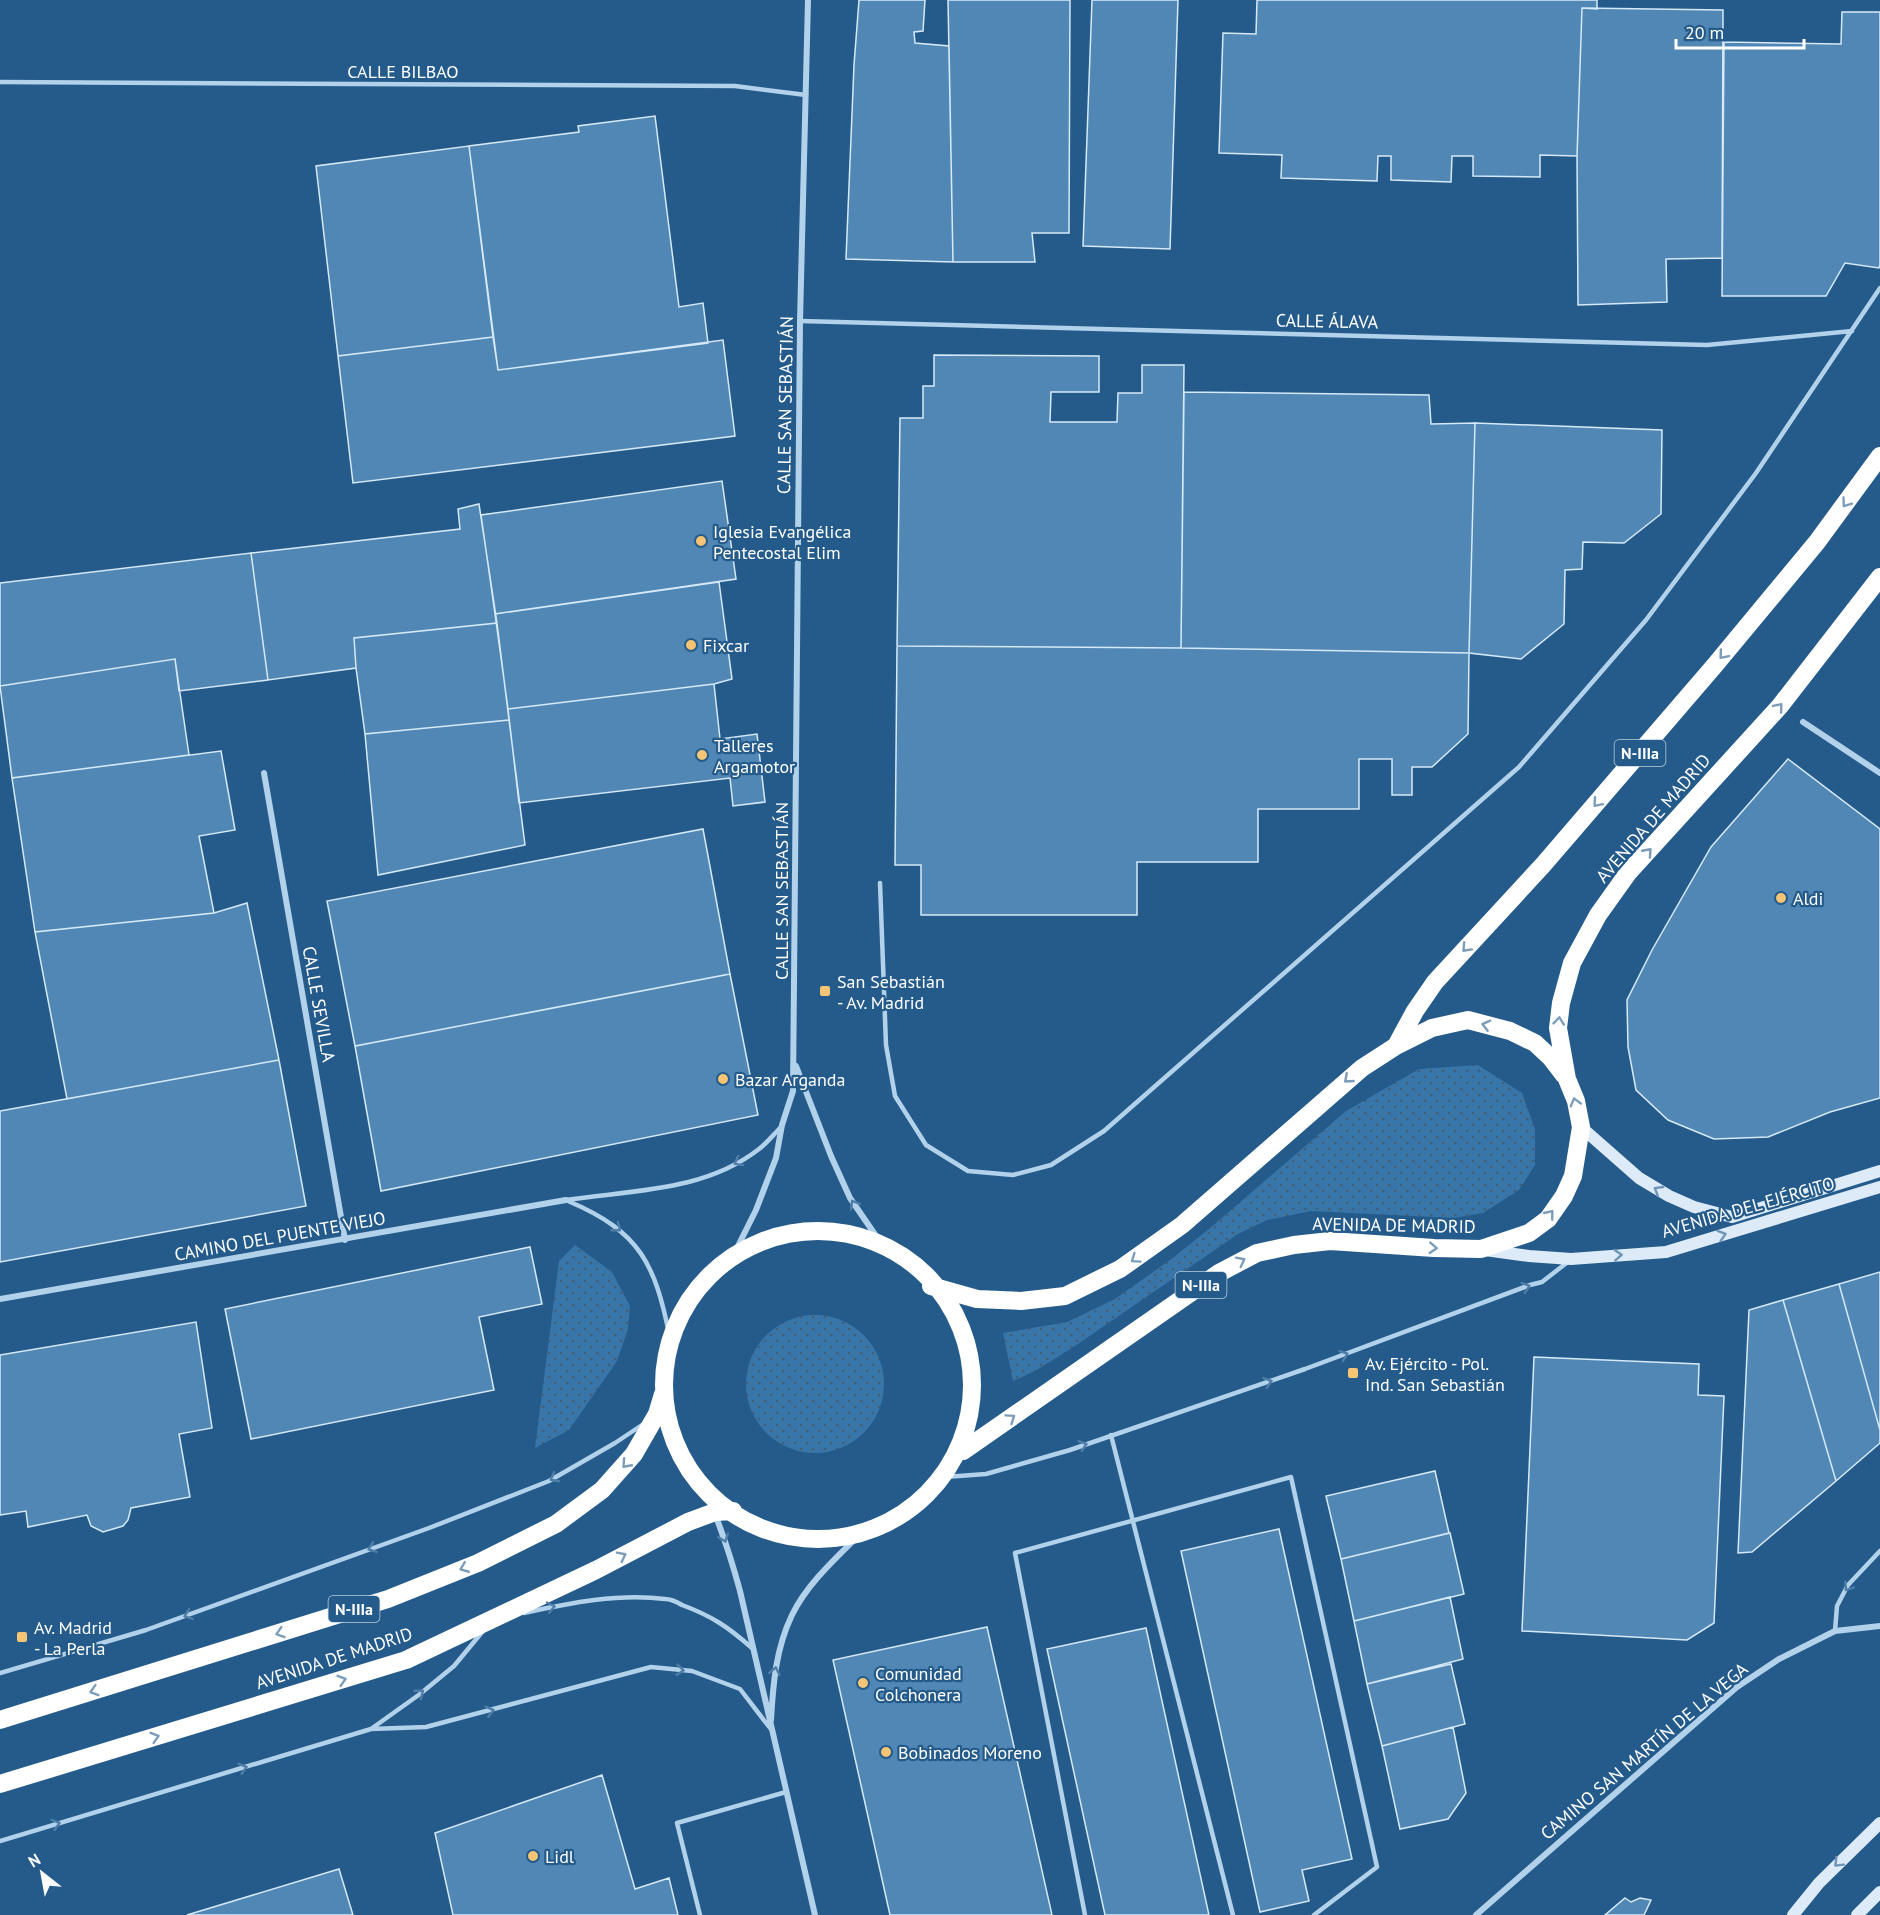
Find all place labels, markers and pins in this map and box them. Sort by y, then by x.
place label: Iglesia Evangélica Pentecostal Elim [713,520,851,564]
marker: Iglesia Evangélica Pentecostal Elim [694,534,708,548]
place label: Fixcar [703,634,749,657]
marker: Fixcar [684,638,698,652]
place label: Talleres Argamotor [714,734,795,778]
marker: Talleres Argamotor [695,748,709,762]
place label: Aldi [1793,887,1823,910]
marker: Aldi [1774,891,1788,905]
place label: San Sebastián - Av. Madrid [837,970,945,1014]
marker: San Sebastián - Av. Madrid [818,984,832,998]
place label: Bazar Arganda [735,1068,845,1091]
marker: Bazar Arganda [716,1072,730,1086]
place label: Av. Ejército - Pol. Ind. San Sebastián [1365,1352,1505,1396]
marker: Av. Ejército - Pol. Ind. San Sebastián [1346,1366,1360,1380]
place label: Av. Madrid - La Perla [34,1616,112,1660]
marker: Av. Madrid - La Perla [15,1630,29,1644]
place label: Comunidad Colchonera [875,1662,962,1706]
marker: Comunidad Colchonera [856,1676,870,1690]
place label: Bobinados Moreno [898,1741,1042,1764]
marker: Bobinados Moreno [879,1745,893,1759]
place label: Lidl [545,1845,575,1868]
marker: Lidl [526,1849,540,1863]

